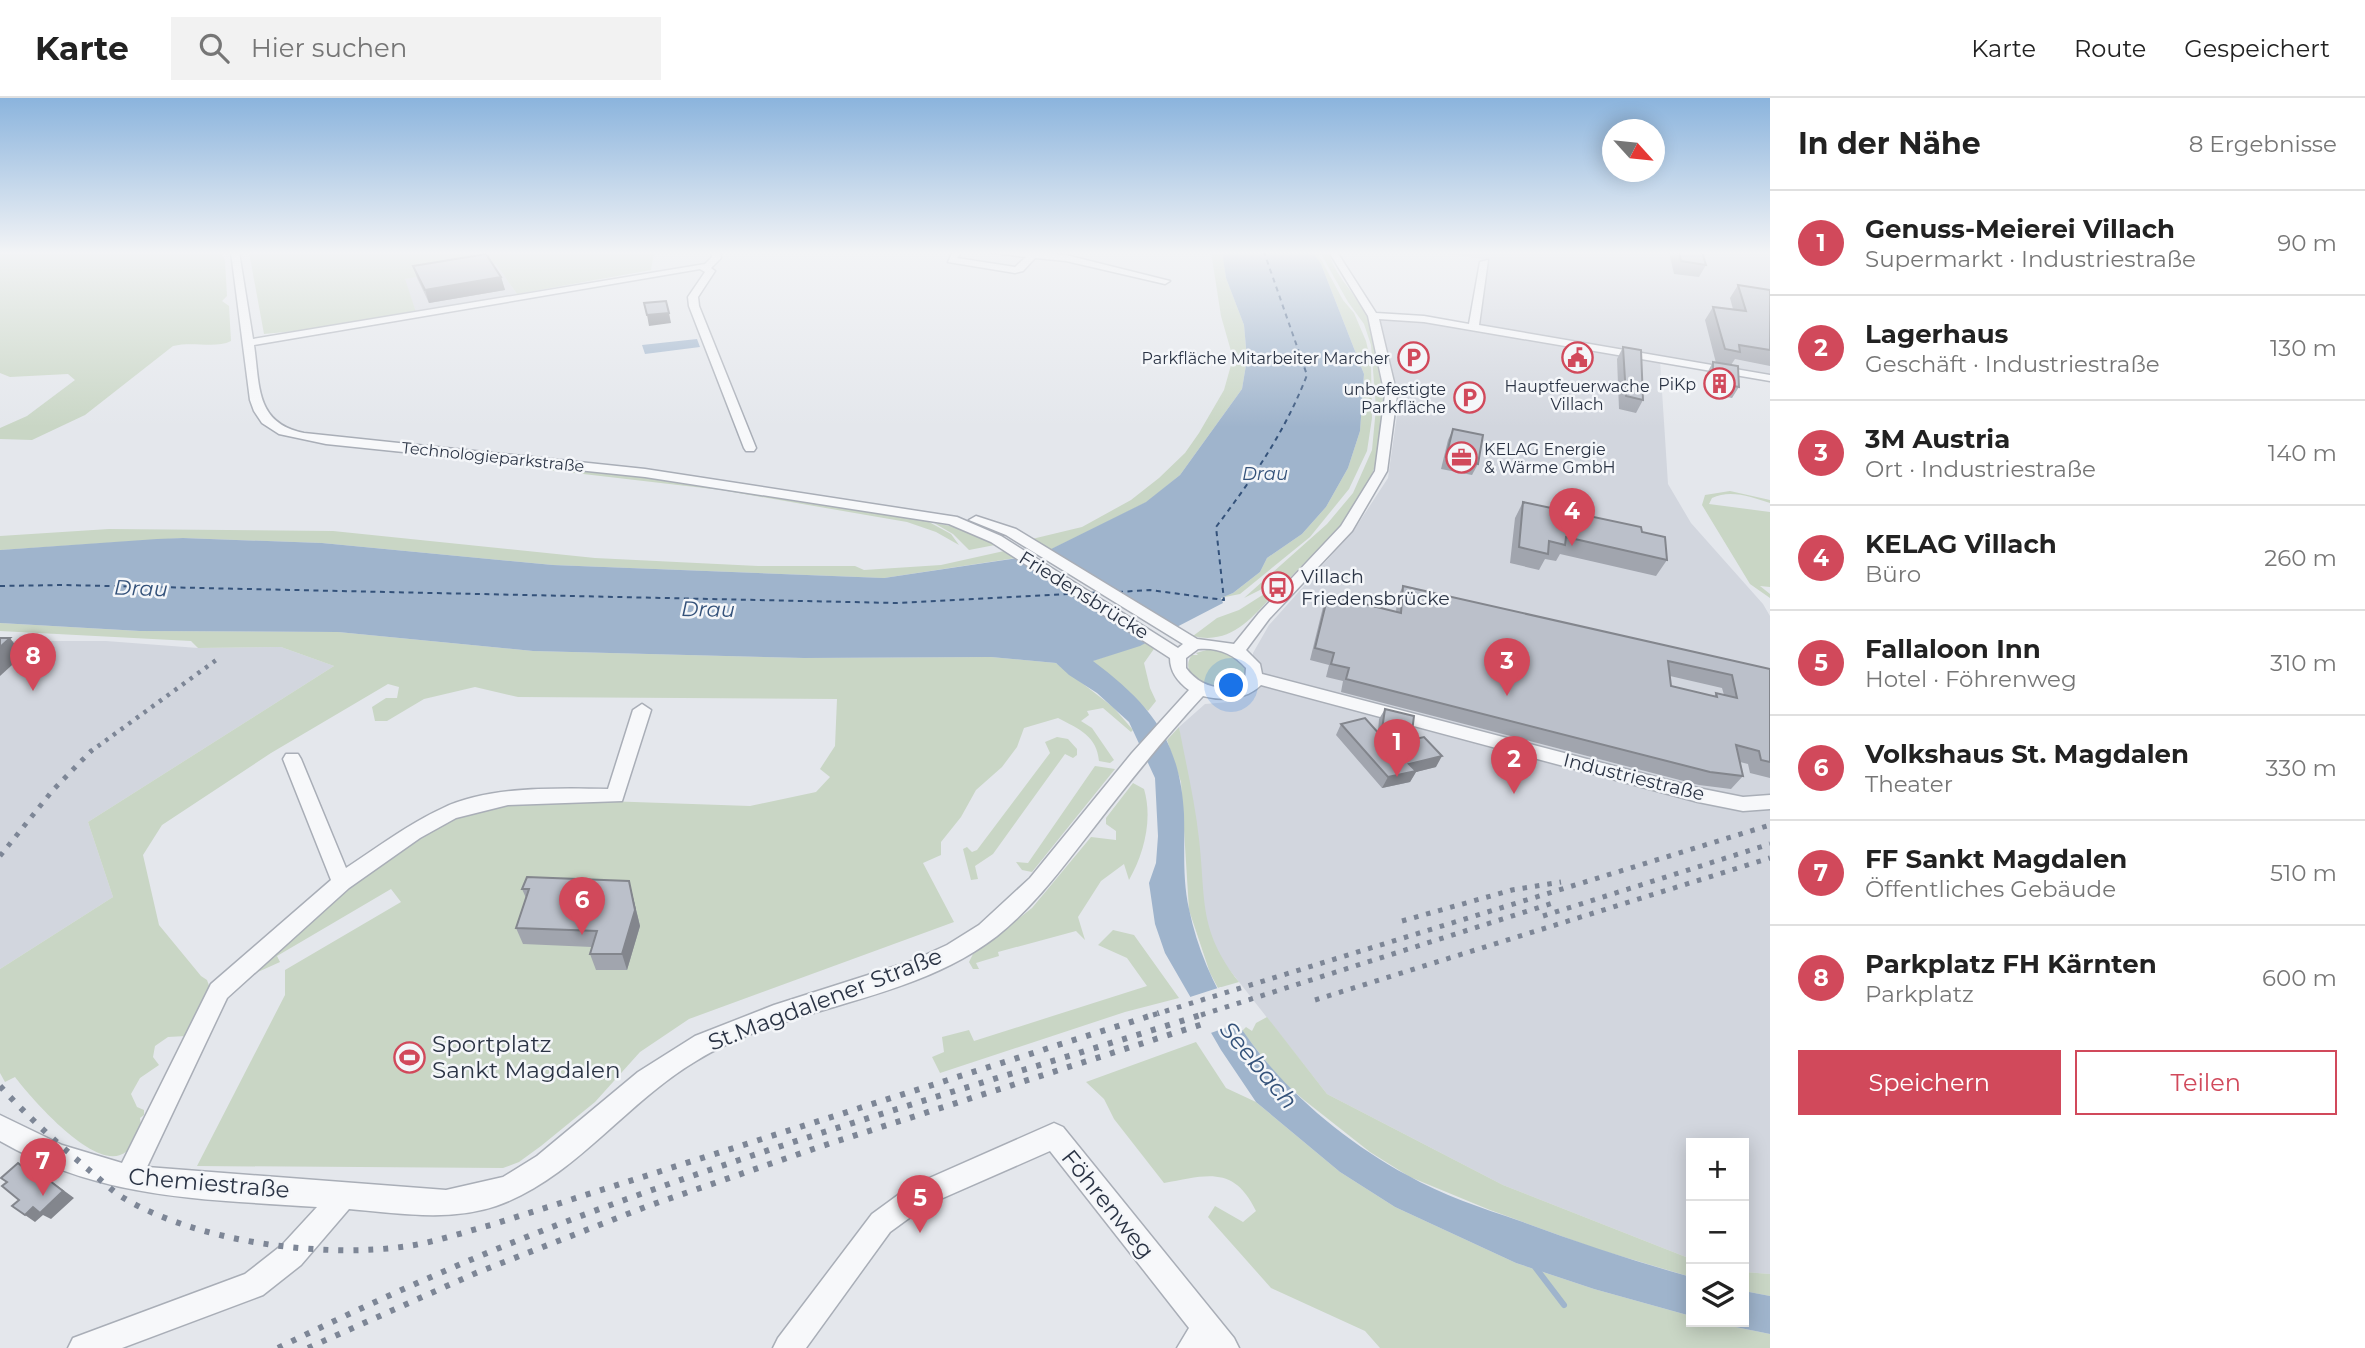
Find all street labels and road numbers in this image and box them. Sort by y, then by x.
street label: Technologieparkstraße [401,438,585,476]
street label: Friedensbrücke [1015,546,1153,644]
street label: Industriestraße [1561,748,1707,806]
street label: St.Magdalener Straße [704,941,946,1057]
street label: Föhrenweg [1056,1144,1160,1264]
street label: Chemiestraße [127,1162,291,1204]

